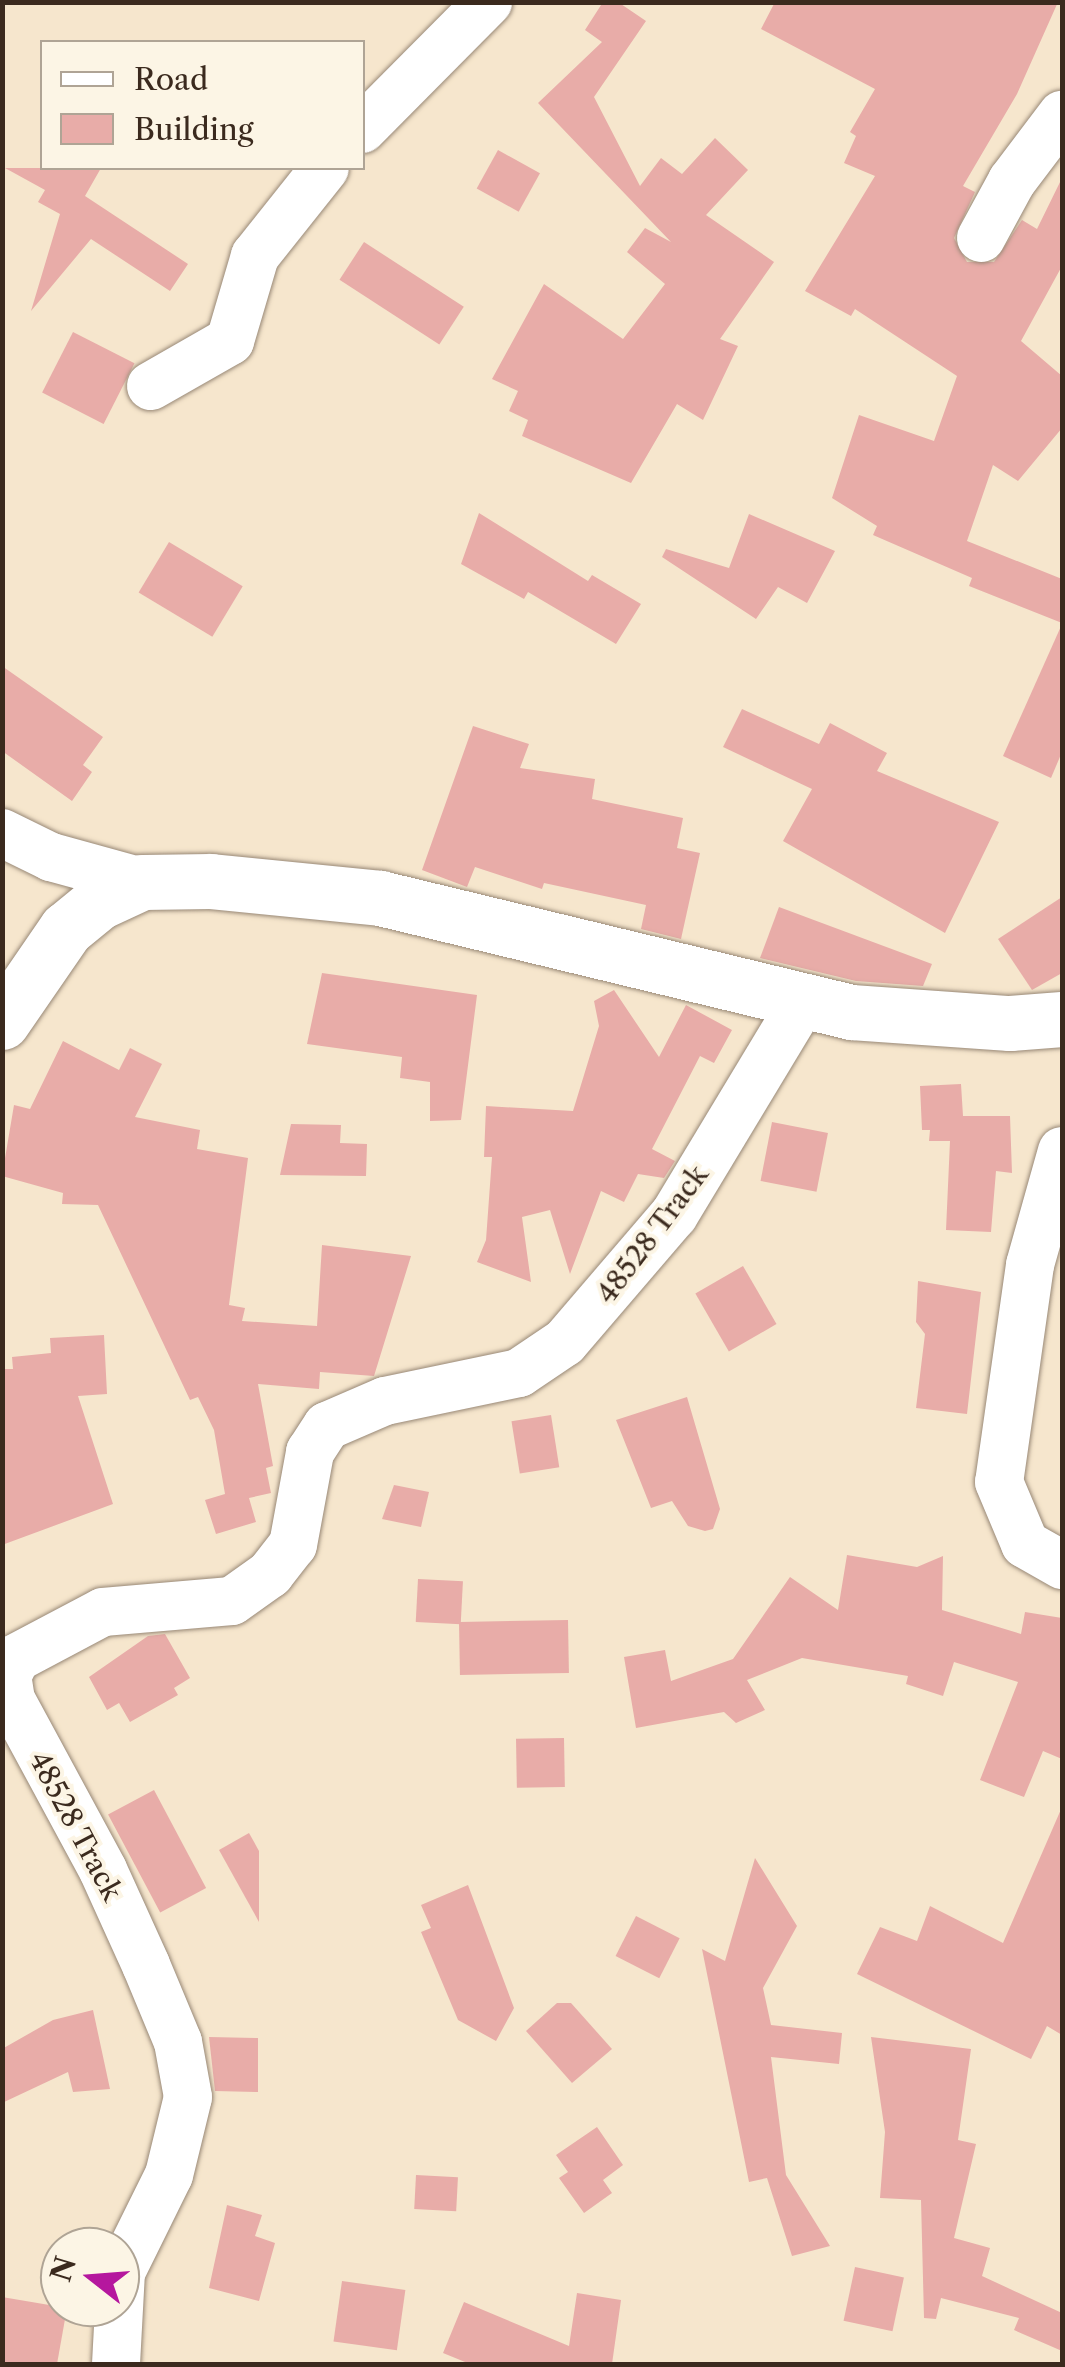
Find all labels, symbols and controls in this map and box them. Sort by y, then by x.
legend [40,40,365,170]
text: Road [134,61,208,98]
text: Building [134,111,254,148]
street label: 48528 Track [589,1158,715,1310]
street label: 48528 Track [23,1745,129,1907]
north arrow [40,2227,140,2327]
text: N [43,2252,83,2285]

